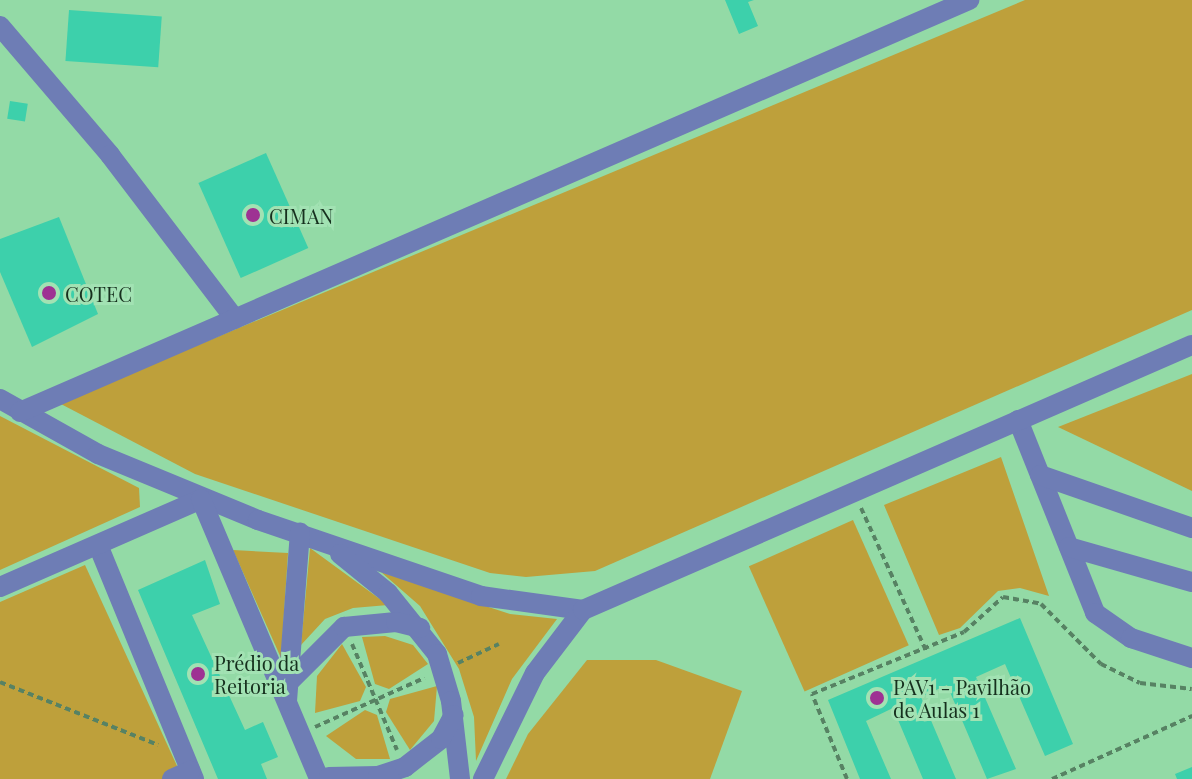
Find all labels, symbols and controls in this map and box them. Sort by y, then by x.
place label: CIMAN [269,203,333,227]
marker: CIMAN [244,206,262,224]
place label: COTEC [65,281,132,305]
marker: COTEC [40,284,58,302]
place label: Prédio da Reitoria [214,650,299,697]
marker: Prédio da Reitoria [189,665,207,683]
place label: PAV1 - Pavilhão de Aulas 1 [893,674,1031,721]
marker: PAV1 - Pavilhão de Aulas 1 [868,689,886,707]

